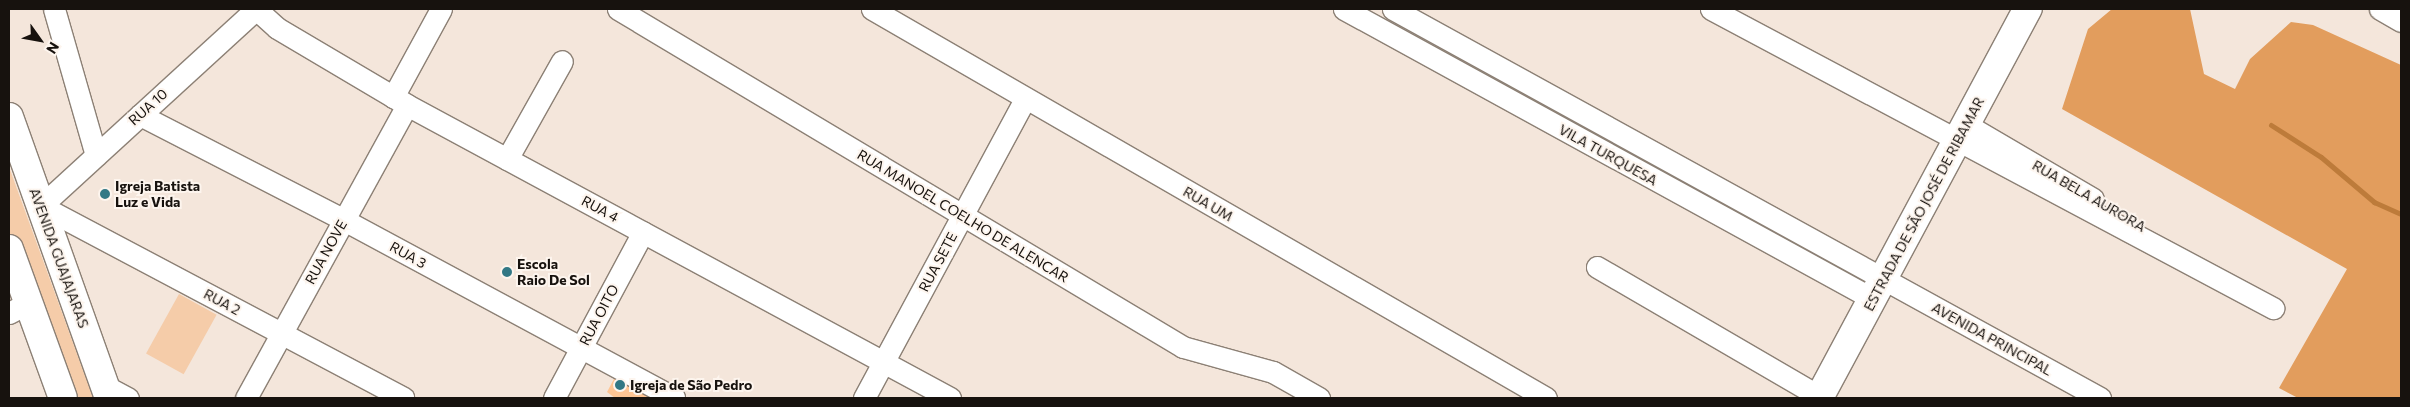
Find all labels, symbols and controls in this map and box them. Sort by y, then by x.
north arrow [15,15,65,65]
text: N [43,39,63,57]
street label: RUA 10 [125,85,171,129]
street label: ESTRADA DE SÃO JOSÉ DE RIBAMAR [1860,94,1988,314]
street label: VILA TURQUESA [1556,121,1660,189]
street label: RUA MANOEL COELHO DE ALENCAR [854,146,1072,286]
street label: RUA BELA AURORA [2029,157,2149,235]
place label: Igreja Batista Luz e Vida [115,178,200,210]
street label: RUA UM [1180,183,1236,225]
street label: AVENIDA GUAJAJARAS [26,186,92,330]
marker: Igreja Batista Luz e Vida [99,188,111,200]
street label: RUA 4 [579,192,621,226]
street label: RUA NOVE [301,217,351,287]
street label: RUA SETE [915,229,961,295]
street label: RUA 3 [387,238,429,272]
place label: Escola Raio De Sol [517,256,590,288]
marker: Escola Raio De Sol [501,266,513,278]
street label: RUA OITO [576,282,622,348]
street label: RUA 2 [201,285,243,319]
street label: AVENIDA PRINCIPAL [1929,299,2055,379]
place label: Igreja de São Pedro [630,377,752,393]
marker: Igreja de São Pedro [614,379,626,391]

